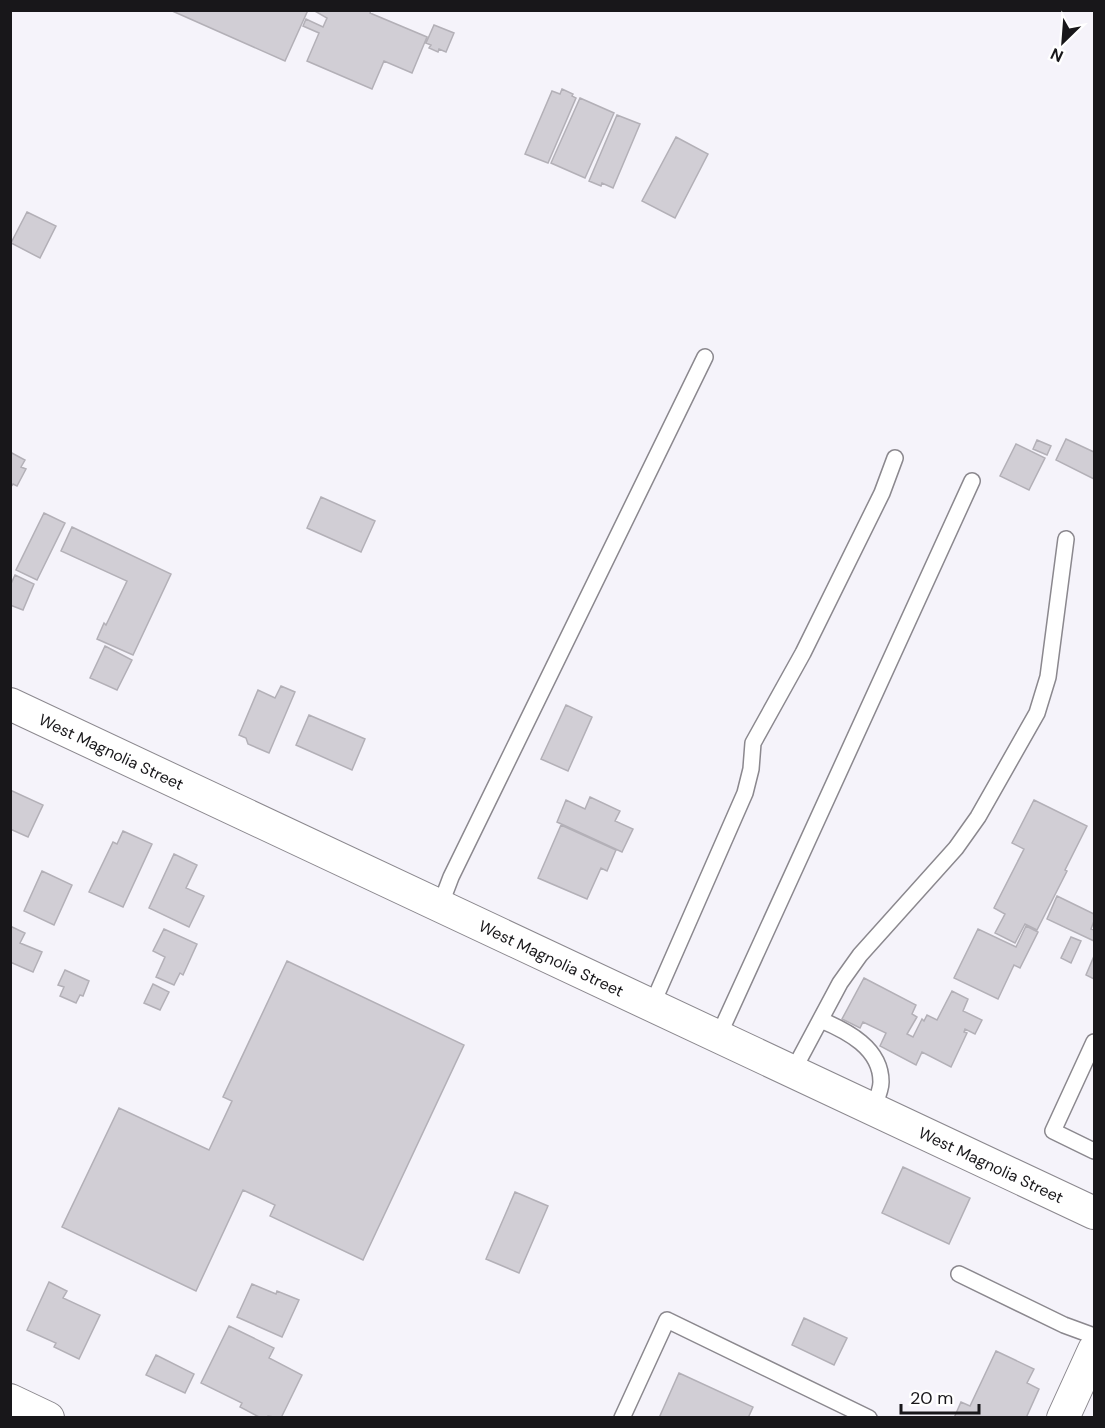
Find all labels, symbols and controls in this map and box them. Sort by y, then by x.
north arrow [1033,12,1093,72]
text: N [1047,43,1067,67]
street label: West Magnolia Street [35,709,187,795]
street label: West Magnolia Street [475,916,627,1002]
street label: West Magnolia Street [915,1122,1067,1208]
scale bar [901,1377,979,1415]
text: 20 m [910,1386,953,1410]

